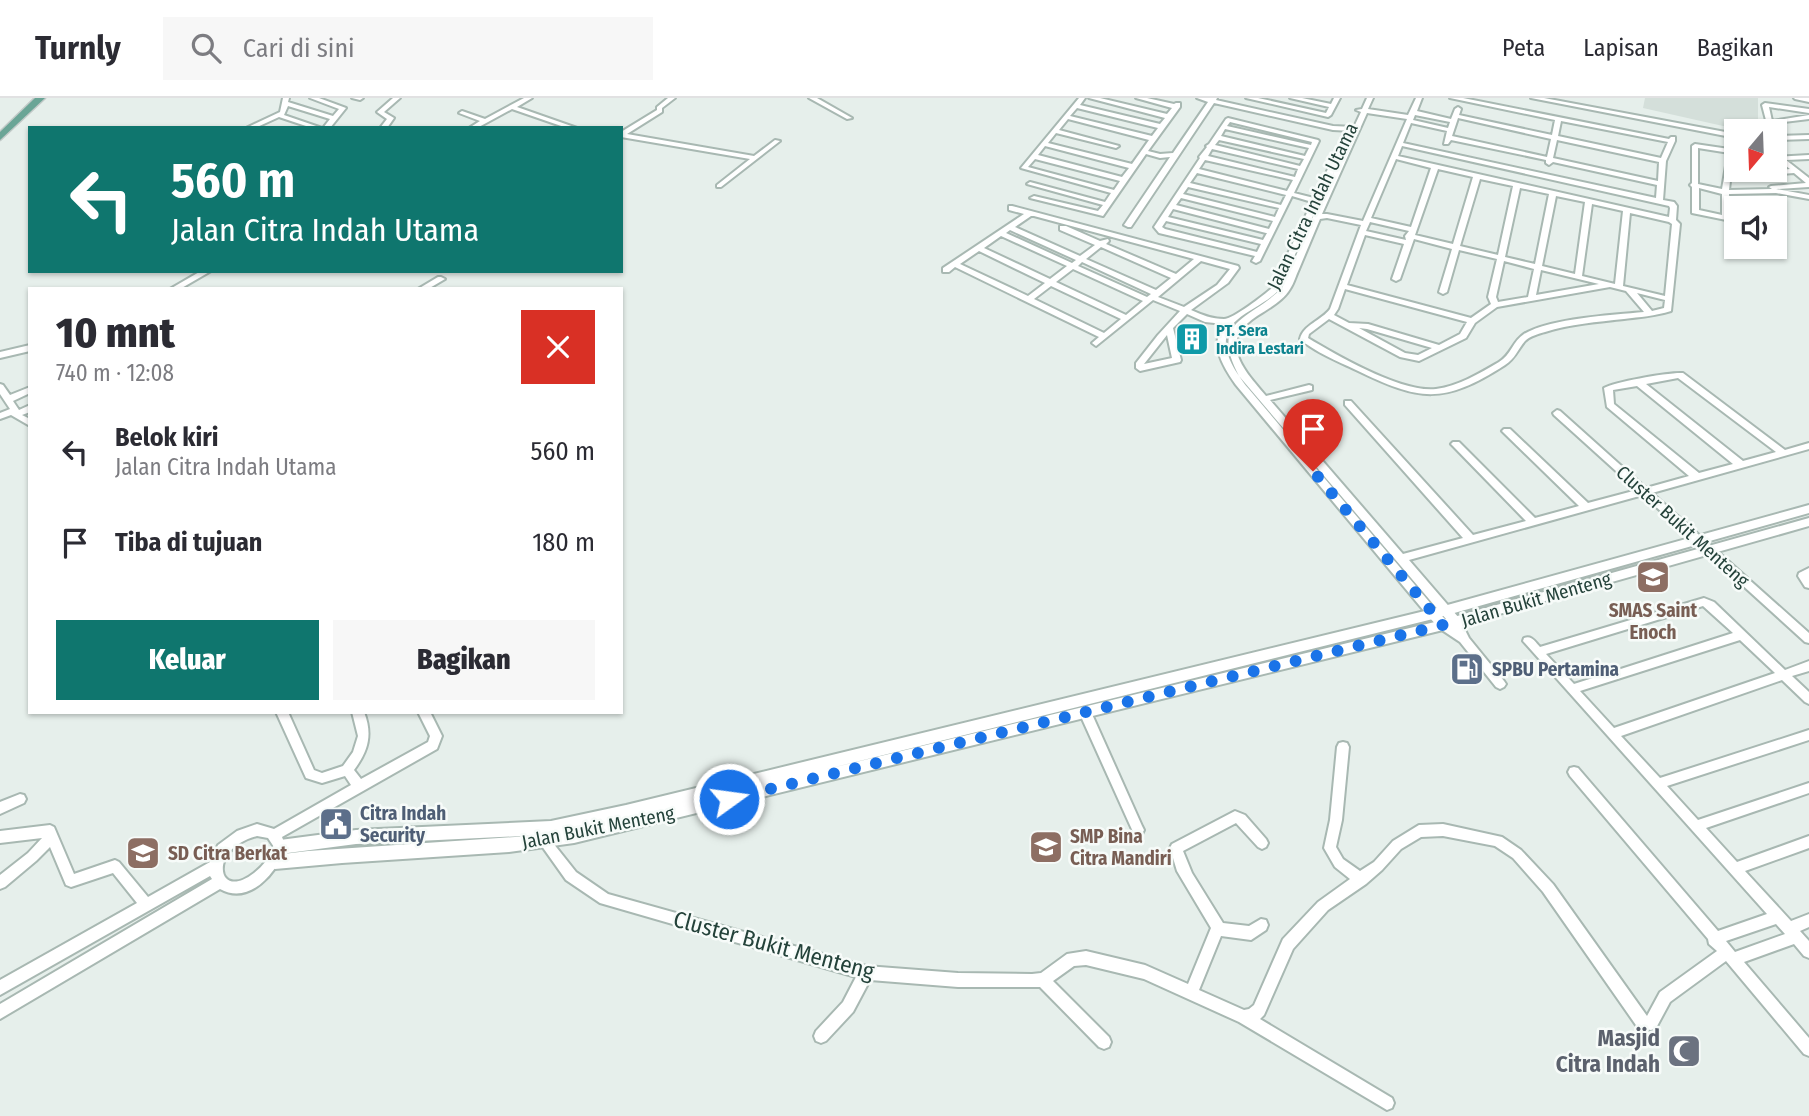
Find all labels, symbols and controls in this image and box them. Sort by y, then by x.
search box [163,17,653,80]
text: Turnly [35,28,121,68]
icon: search [187,29,225,67]
text: Cari di sini [243,33,355,64]
text: Peta [1502,34,1545,62]
text: Lapisan [1583,34,1659,62]
text: Bagikan [1697,34,1774,62]
street label: Jalan Citra Indah Utama [1262,119,1363,293]
north arrow [1724,119,1787,182]
map controls [1724,119,1787,259]
text: 560 m [171,151,295,210]
icon: left [56,154,147,245]
button: sound [1724,196,1787,259]
text: Jalan Citra Indah Utama [171,211,479,249]
text: 10 mnt [56,308,175,358]
button: close [521,310,595,384]
building icon: PT. Sera Indira Lestari [1173,320,1211,358]
place label: PT. Sera Indira Lestari [1216,321,1304,358]
text: 740 m · 12:08 [56,359,174,387]
pin [1283,399,1343,471]
icon: arrive [1294,410,1332,448]
text: Belok kiri [115,422,218,453]
icon: left [56,433,94,471]
text: 560 m [531,436,595,467]
text: Jalan Citra Indah Utama [115,453,336,481]
street label: Cluster Bukit Menteng [1612,461,1754,592]
icon: arrive [56,524,94,562]
text: Tiba di tujuan [115,527,262,558]
text: 180 m [532,527,595,558]
school or university icon: SMAS Saint Enoch [1634,558,1672,596]
street label: Jalan Bukit Menteng [1459,567,1614,632]
place label: SMAS Saint Enoch [1609,599,1697,644]
button: Keluar [56,620,319,700]
button: Bagikan [333,620,595,700]
fuel station icon: SPBU Pertamina [1448,650,1486,688]
place label: SPBU Pertamina [1492,658,1619,681]
position arrow [692,762,766,836]
street label: Jalan Bukit Menteng [520,801,676,854]
place label: Citra Indah Security [360,802,446,847]
public building icon: Citra Indah Security [317,805,355,843]
place label: SMP Bina Citra Mandiri [1070,825,1172,870]
school or university icon: SMP Bina Citra Mandiri [1027,828,1065,866]
school or university icon: SD Citra Berkat [124,834,162,872]
place label: SD Citra Berkat [168,842,288,865]
street label: Cluster Bukit Menteng [671,905,878,985]
place label: Masjid Citra Indah [1556,1024,1660,1078]
mosque icon: Masjid Citra Indah [1665,1032,1703,1070]

